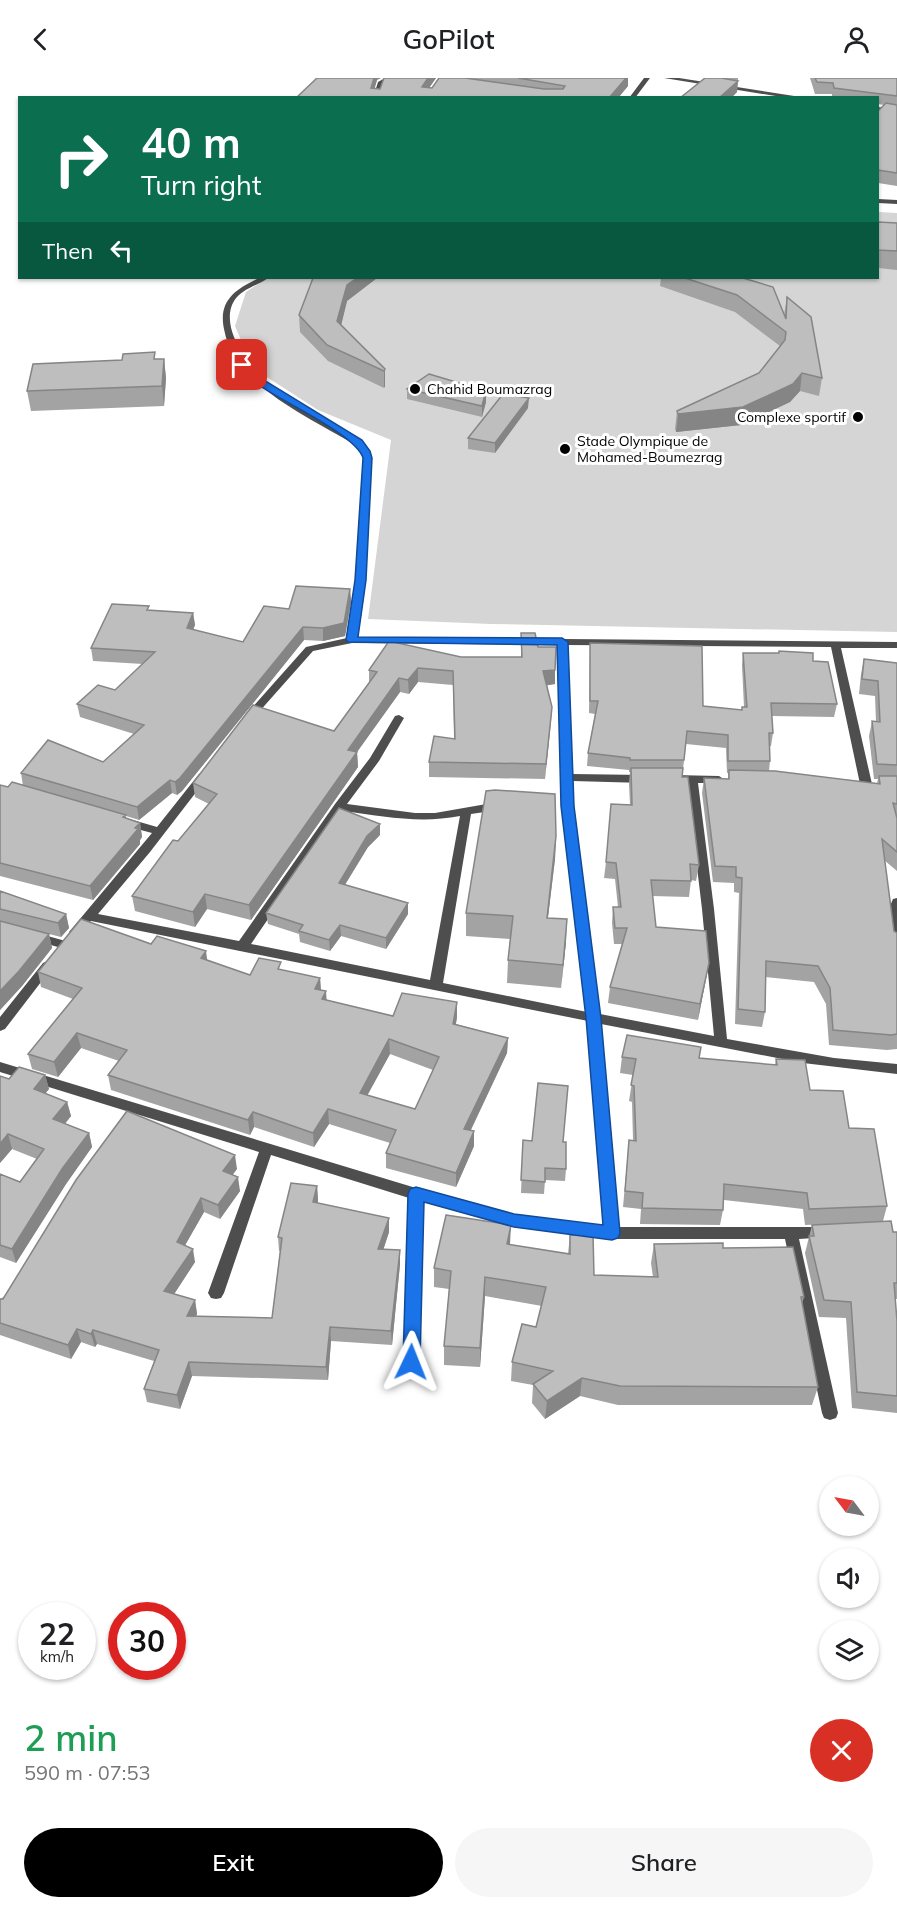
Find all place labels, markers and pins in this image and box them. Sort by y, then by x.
pin [216,339,267,390]
place label: Chahid Boumazrag [427,380,552,398]
marker: Chahid Boumazrag [408,382,422,396]
place label: Complexe sportif [737,408,846,426]
marker: Complexe sportif [851,410,865,424]
place label: Stade Olympique de Mohamed-Boumezrag [577,432,723,466]
marker: Stade Olympique de Mohamed-Boumezrag [558,442,572,456]

